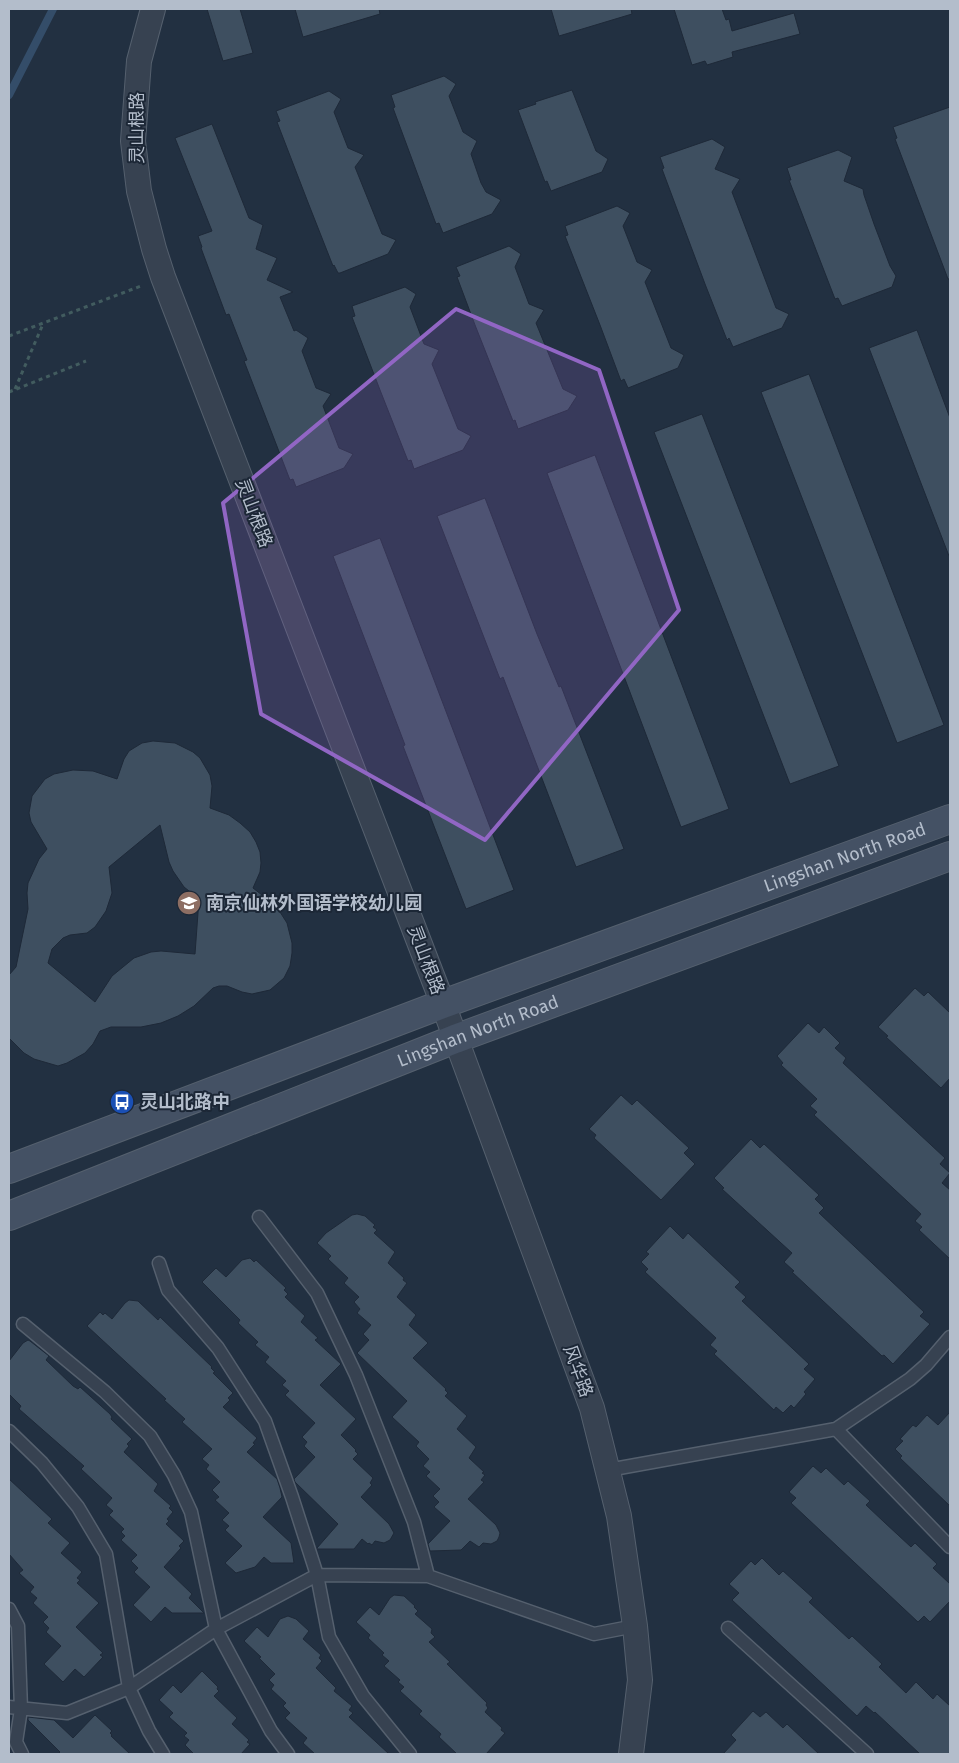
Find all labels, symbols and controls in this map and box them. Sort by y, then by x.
street label: 灵山根路 [126,92,148,164]
street label: 灵山根路 [231,475,277,551]
street label: Lingshan North Road [761,818,929,897]
school or university icon: 南京仙林外国语学校幼儿园 [176,890,202,916]
place label: 南京仙林外国语学校幼儿园 [206,892,422,914]
street label: 灵山根路 [403,922,449,998]
street label: Lingshan North Road [394,991,562,1072]
bus stop icon: 灵山北路中 [109,1089,135,1115]
place label: 灵山北路中 [140,1091,230,1113]
street label: 风华路 [558,1342,598,1400]

